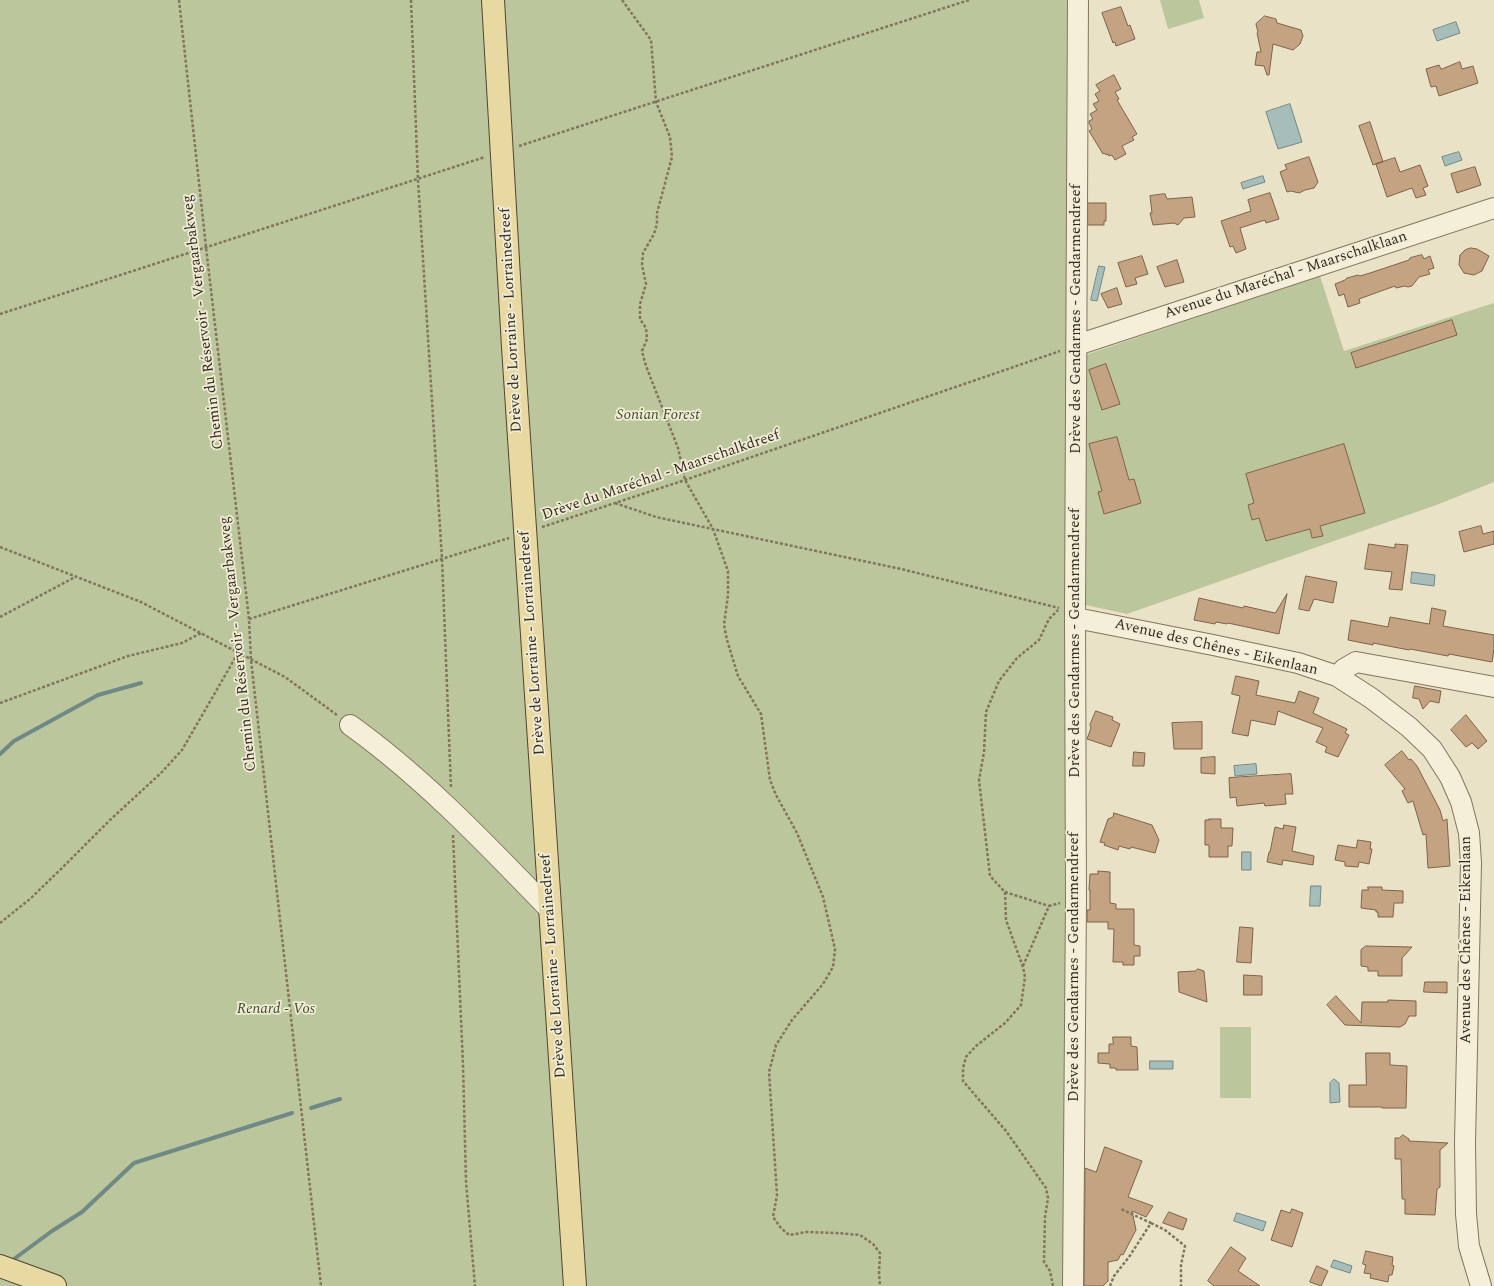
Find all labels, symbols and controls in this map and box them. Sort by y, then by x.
street label: Drève des Gendarmes - Gendarmendreef [1068,184,1086,454]
street label: Chemin du Réservoir - Vergaarbakweg [179,194,229,450]
street label: Drève de Lorraine - Lorrainedreef [497,207,527,433]
street label: Avenue du Maréchal - Maarschalklaan [1162,228,1410,324]
park label: Sonian Forest [616,407,700,425]
street label: Drève du Maréchal - Maarschalkdreef [540,427,782,525]
street label: Drève des Gendarmes - Gendarmendreef [1067,508,1085,778]
street label: Chemin du Réservoir - Vergaarbakweg [217,516,261,772]
street label: Drève de Lorraine - Lorrainedreef [516,530,550,756]
street label: Avenue des Chênes - Eikenlaan [1113,616,1319,680]
street label: Drève des Gendarmes - Gendarmendreef [1066,832,1084,1102]
street label: Avenue des Chênes - Eikenlaan [1458,836,1476,1044]
street label: Drève de Lorraine - Lorrainedreef [537,853,571,1079]
park label: Renard - Vos [237,1001,315,1019]

